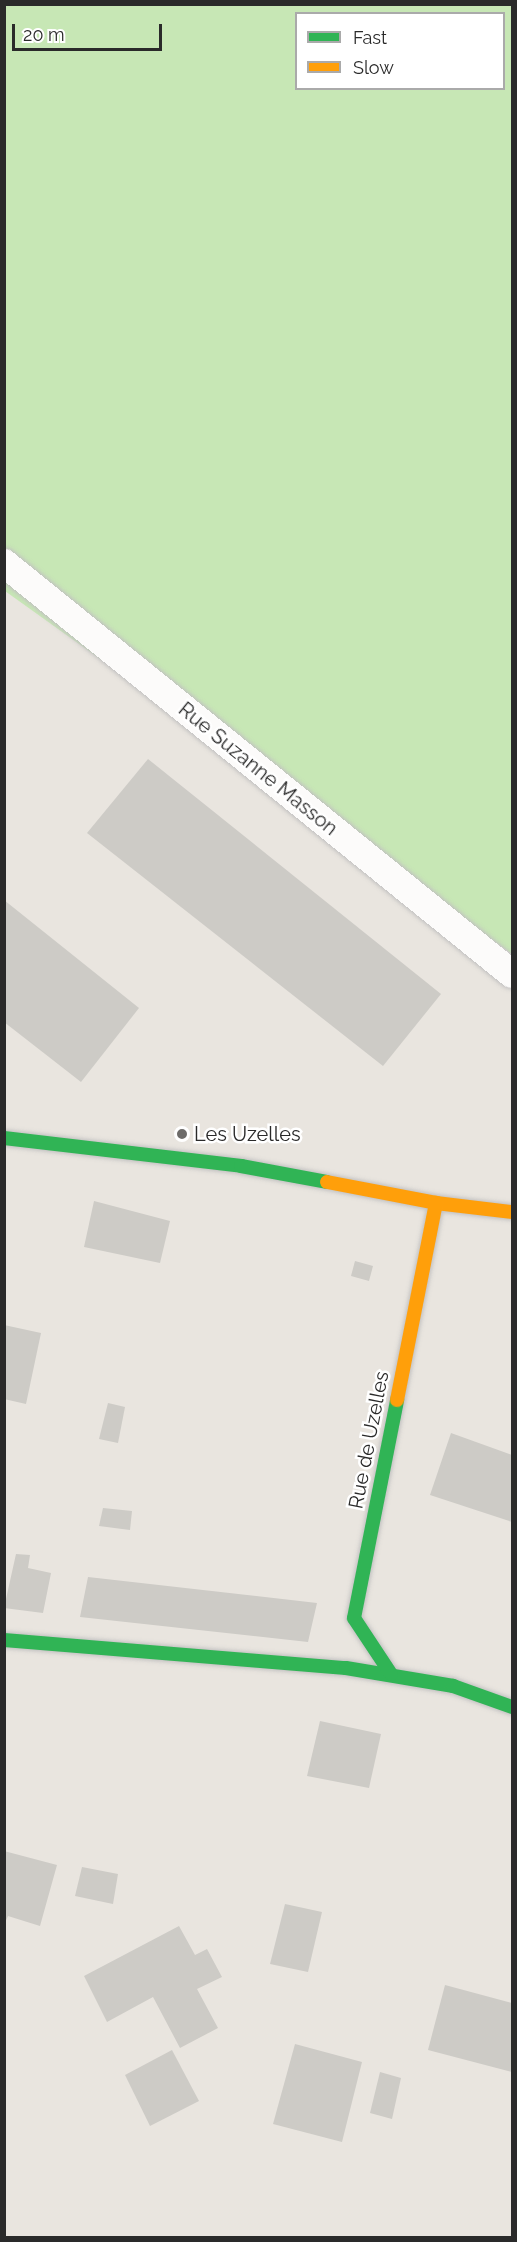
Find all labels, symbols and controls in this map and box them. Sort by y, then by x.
scale bar [15,12,165,50]
legend [295,12,505,90]
text: 20 m [23,24,65,45]
text: Fast [353,27,387,48]
text: Slow [353,57,394,78]
street label: Rue Suzanne Masson [174,697,342,841]
place label: Les Uzelles [194,1122,301,1146]
marker: Les Uzelles [175,1127,189,1141]
street label: Rue de Uzelles [344,1369,394,1511]

